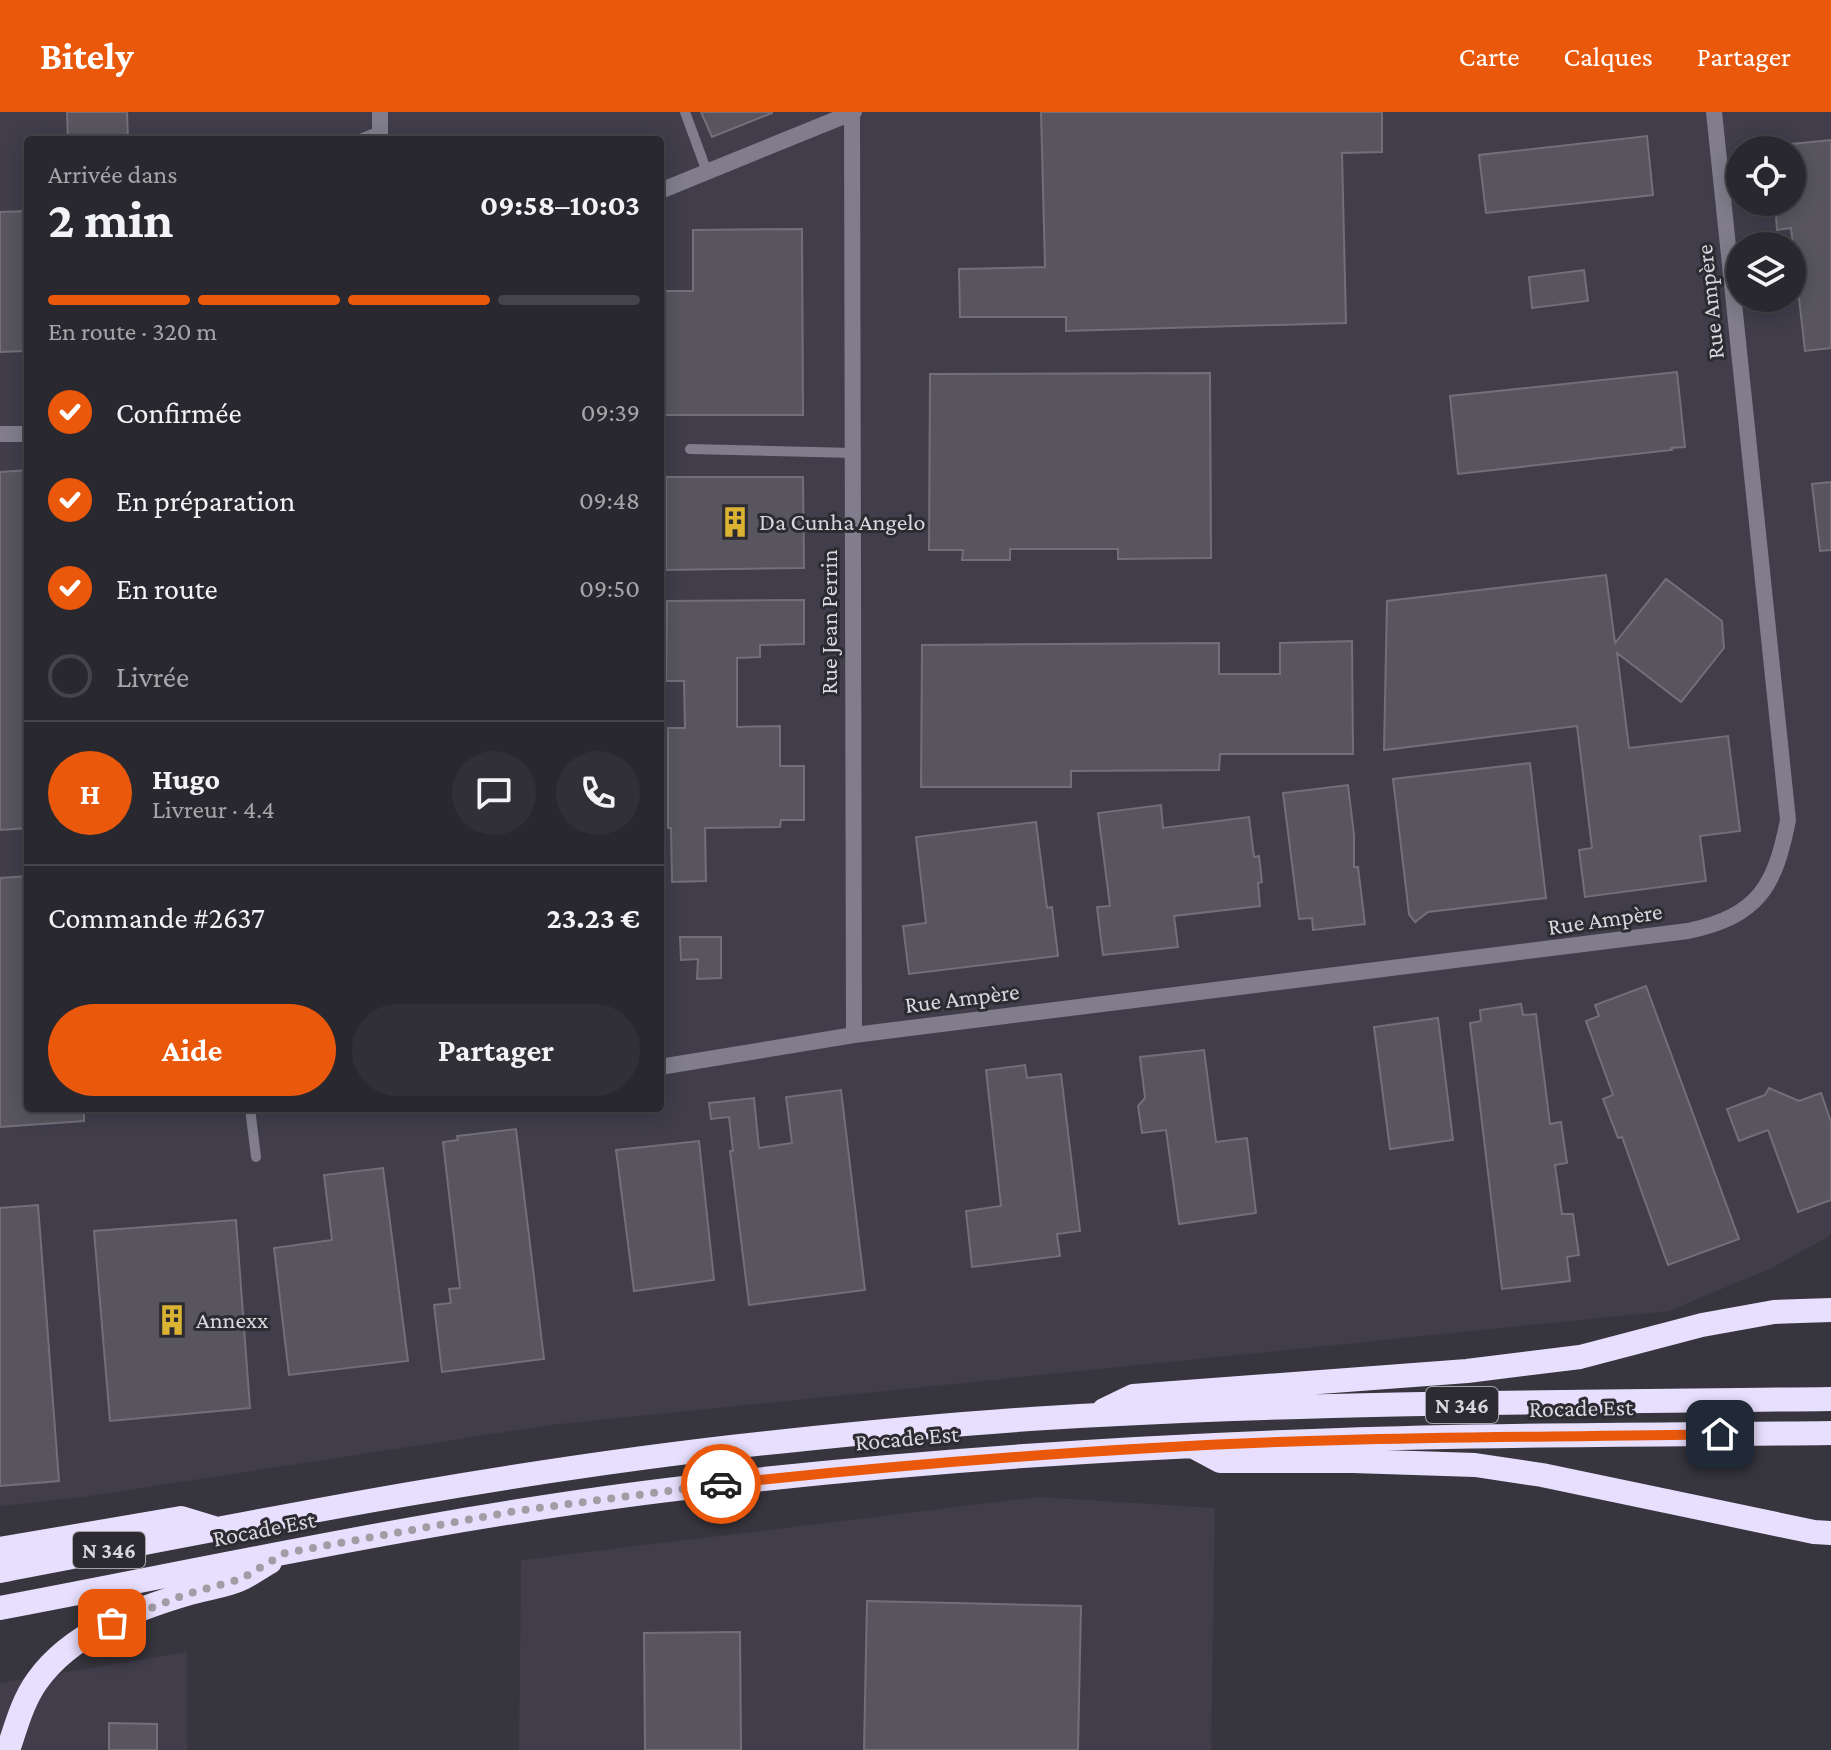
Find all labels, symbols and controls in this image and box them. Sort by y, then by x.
text: Bitely [40,35,134,77]
text: Carte [1459,41,1520,72]
text: Calques [1564,41,1653,72]
text: Partager [1697,41,1791,72]
map controls [1726,136,1806,312]
button: locate [1726,136,1806,216]
text: Arrivée dans [48,160,177,189]
text: 09:58–10:03 [480,188,640,221]
text: 2 min [48,190,173,248]
button: layers [1726,232,1806,312]
street label: Rue Ampère [1690,243,1729,361]
text: En route · 320 m [48,317,217,346]
icon: check [48,390,92,434]
text: Confirmée [116,396,242,429]
text: 09:39 [581,398,640,427]
icon: check [48,478,92,522]
text: En préparation [116,484,295,517]
text: 09:48 [579,486,640,515]
building icon: Da Cunha Angelo [718,505,752,539]
place label: Da Cunha Angelo [759,508,926,535]
street label: Rue Jean Perrin [815,549,842,695]
icon: check [48,566,92,610]
text: En route [116,572,218,605]
text: 09:50 [579,574,640,603]
text: Livrée [116,660,189,693]
button: chat [452,751,536,835]
button: phone [556,751,640,835]
text: Hugo [152,762,220,795]
text: H [80,777,100,810]
text: Livreur · 4.4 [152,795,275,824]
street label: Rue Ampère [1546,897,1664,940]
text: Commande #2637 [48,901,265,934]
text: 23.23 € [546,901,640,934]
street label: Rue Ampère [903,977,1021,1018]
button: Aide [48,1004,336,1096]
button: Partager [352,1004,640,1096]
building icon: Annexx [155,1303,189,1337]
place label: Annexx [196,1306,268,1333]
road number: N 346 [1426,1387,1498,1423]
street label: Rocade Est [1529,1393,1634,1422]
pin [1686,1400,1754,1468]
icon: home [1698,1412,1742,1456]
street label: Rocade Est [854,1419,961,1455]
courier [681,1444,761,1524]
icon: car [699,1462,743,1506]
street label: Rocade Est [210,1505,319,1552]
road number: N 346 [73,1532,145,1568]
pin [78,1589,146,1657]
icon: bag [90,1601,134,1645]

